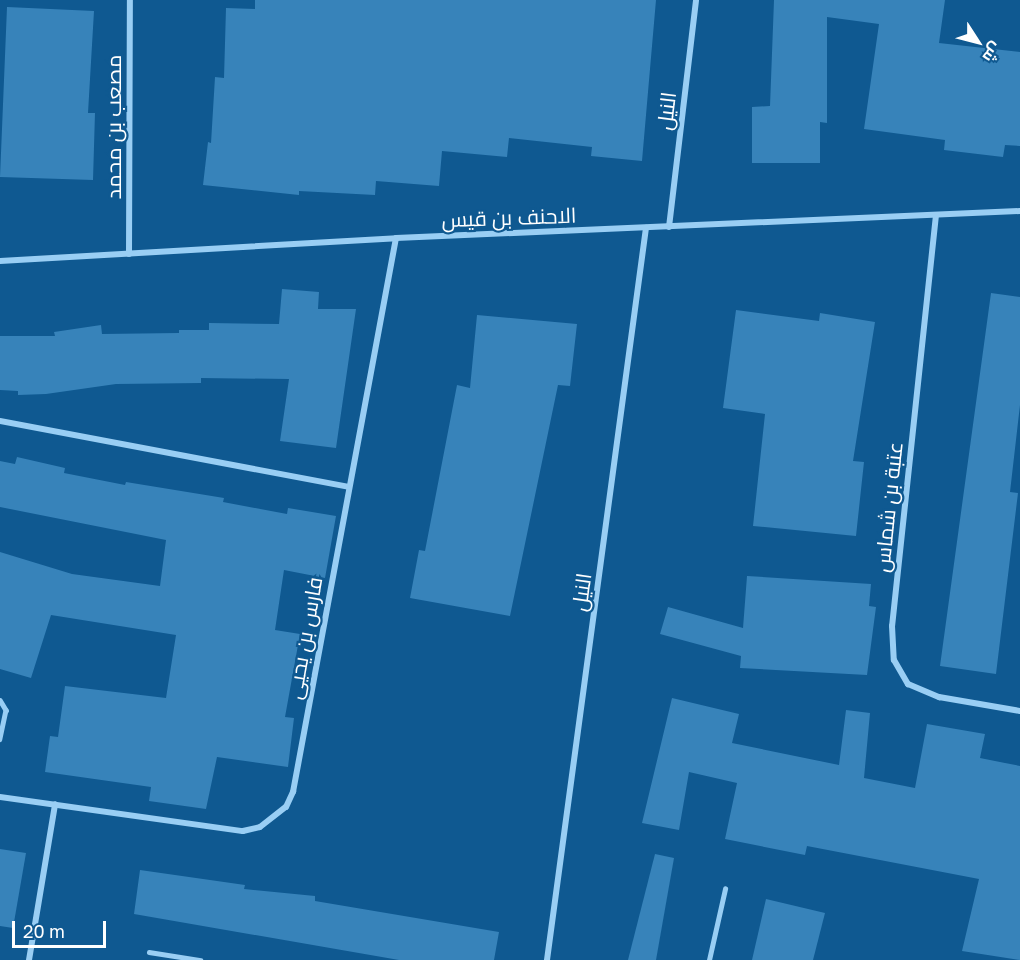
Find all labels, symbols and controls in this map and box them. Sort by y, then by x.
north arrow [948,12,1008,72]
text: ش [978,38,1007,67]
street label: مصعب بن محمد [100,55,126,199]
street label: النيل [651,90,681,132]
street label: الاحنف بن قيس [441,202,577,232]
street label: عتبة بن شماس [869,441,907,573]
street label: النيل [566,571,596,613]
street label: فارس بن يحيى [281,575,327,701]
scale bar [15,909,110,947]
text: 20 m [23,920,65,942]

